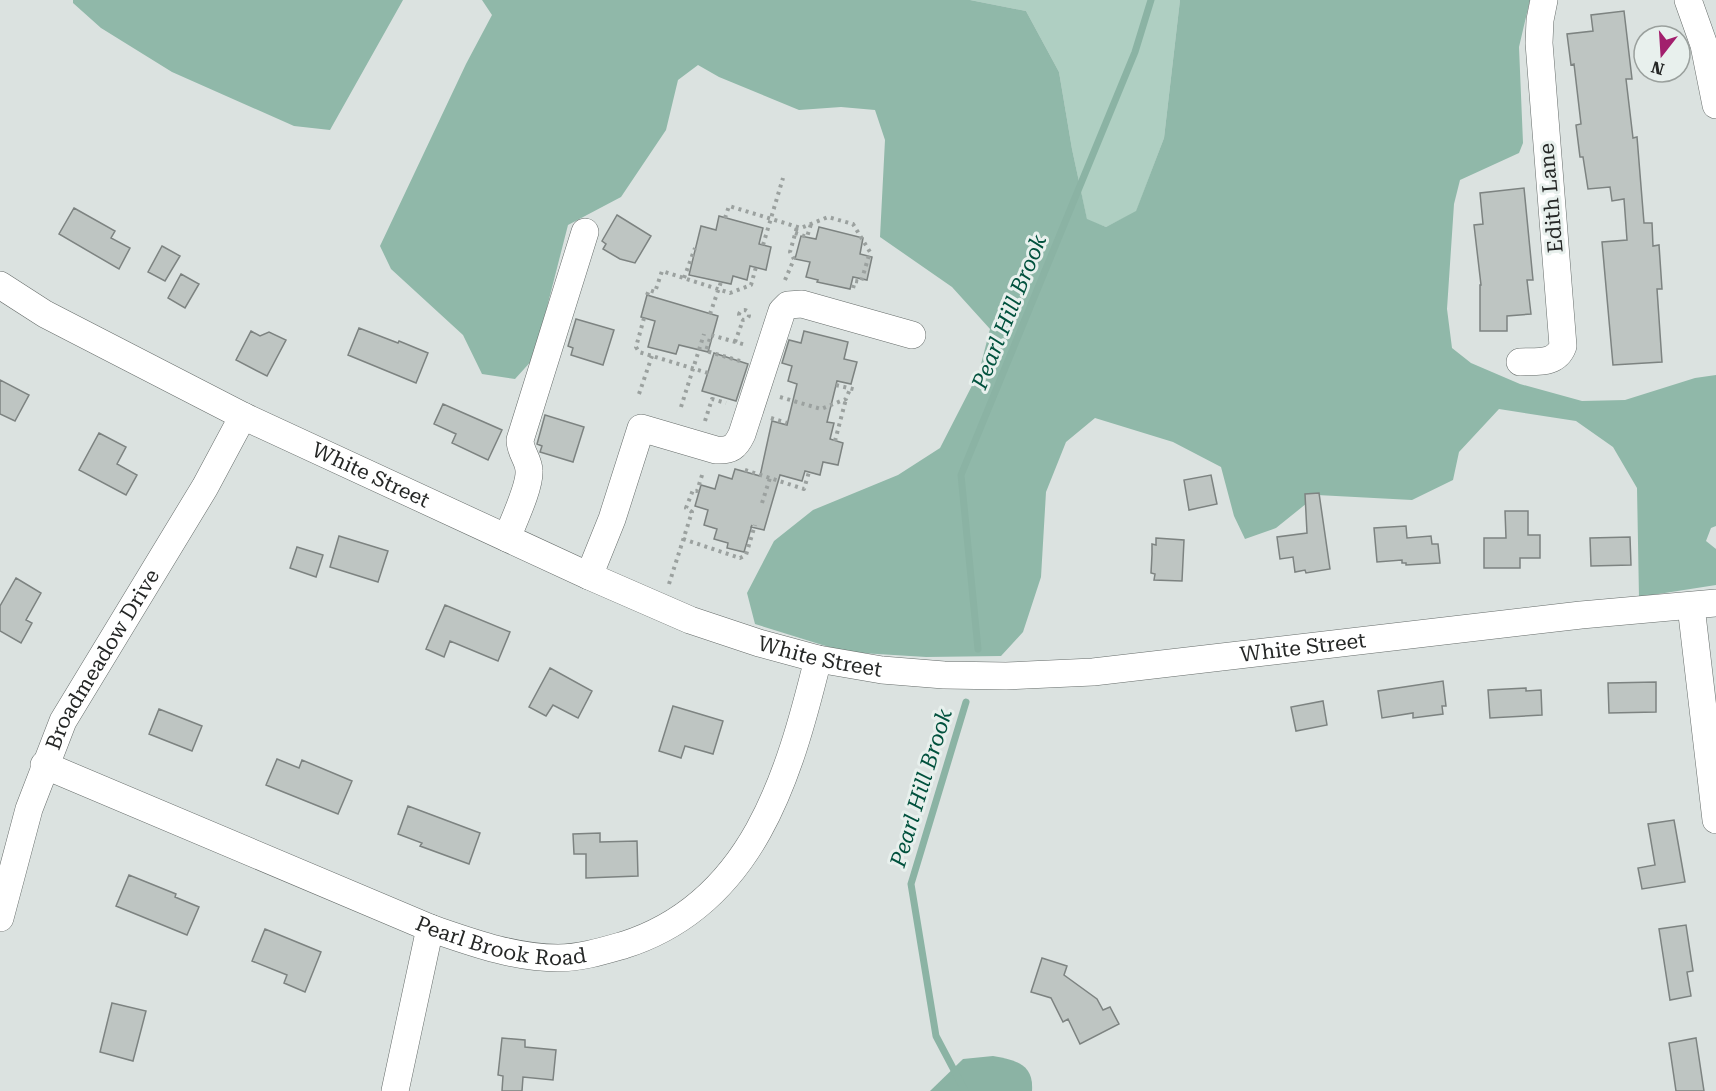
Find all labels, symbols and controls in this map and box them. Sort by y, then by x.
north arrow [1632,24,1692,84]
text: N [1649,57,1666,79]
street label: Edith Lane [1534,142,1568,254]
water label: Pearl Hill Brook [966,231,1051,394]
street label: White Street [308,438,433,513]
street label: Broadmeadow Drive [41,565,164,753]
street label: White Street [1239,628,1367,667]
street label: White Street [755,631,884,682]
water label: Pearl Hill Brook [885,706,957,871]
street label: Pearl Brook Road [412,911,589,970]

